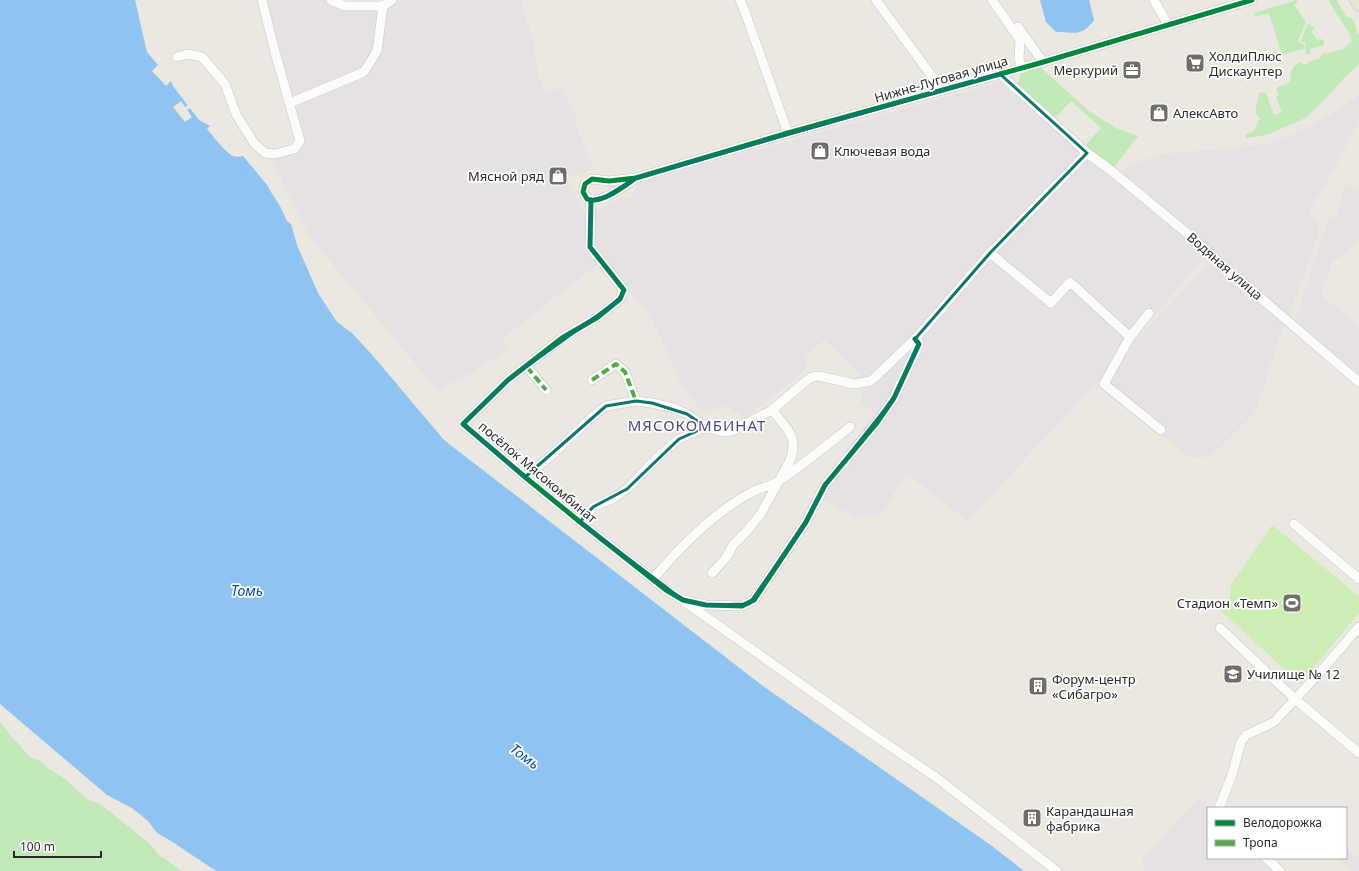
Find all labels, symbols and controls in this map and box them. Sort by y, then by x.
place label: ХолдиПлюс Дискаунтер [1209,47,1282,80]
street label: Нижне-Луговая улица [872,51,1010,107]
supermarket icon: ХолдиПлюс Дискаунтер [1184,52,1206,74]
office icon: Меркурий [1121,59,1143,81]
place label: Меркурий [1054,61,1118,79]
shop icon: АлексАвто [1148,102,1170,124]
place label: АлексАвто [1173,104,1239,122]
shop icon: Ключевая вода [809,140,831,162]
place label: Ключевая вода [834,142,930,160]
shop icon: Мясной ряд [547,165,569,187]
place label: Мясной ряд [468,167,544,185]
street label: Водяная улица [1183,228,1267,304]
district label: МЯСОКОМБИНАТ [628,415,766,435]
street label: посёлок Мясокомбинат [475,417,601,527]
water label: Томь [231,581,263,600]
sports icon: Стадион «Темп» [1281,592,1303,614]
place label: Стадион «Темп» [1177,594,1278,612]
school or university icon: Училище № 12 [1222,663,1244,685]
place label: Училище № 12 [1247,665,1340,683]
place label: Форум-центр «Сибагро» [1052,670,1136,703]
building icon: Форум-центр «Сибагро» [1027,675,1049,697]
water label: Томь [507,739,543,773]
place label: Карандашная фабрика [1046,802,1134,835]
building icon: Карандашная фабрика [1021,807,1043,829]
legend [1207,807,1347,859]
text: Велодорожка [1243,814,1322,831]
scale bar [14,833,101,859]
text: Тропа [1243,834,1278,851]
text: 100 m [20,838,55,855]

